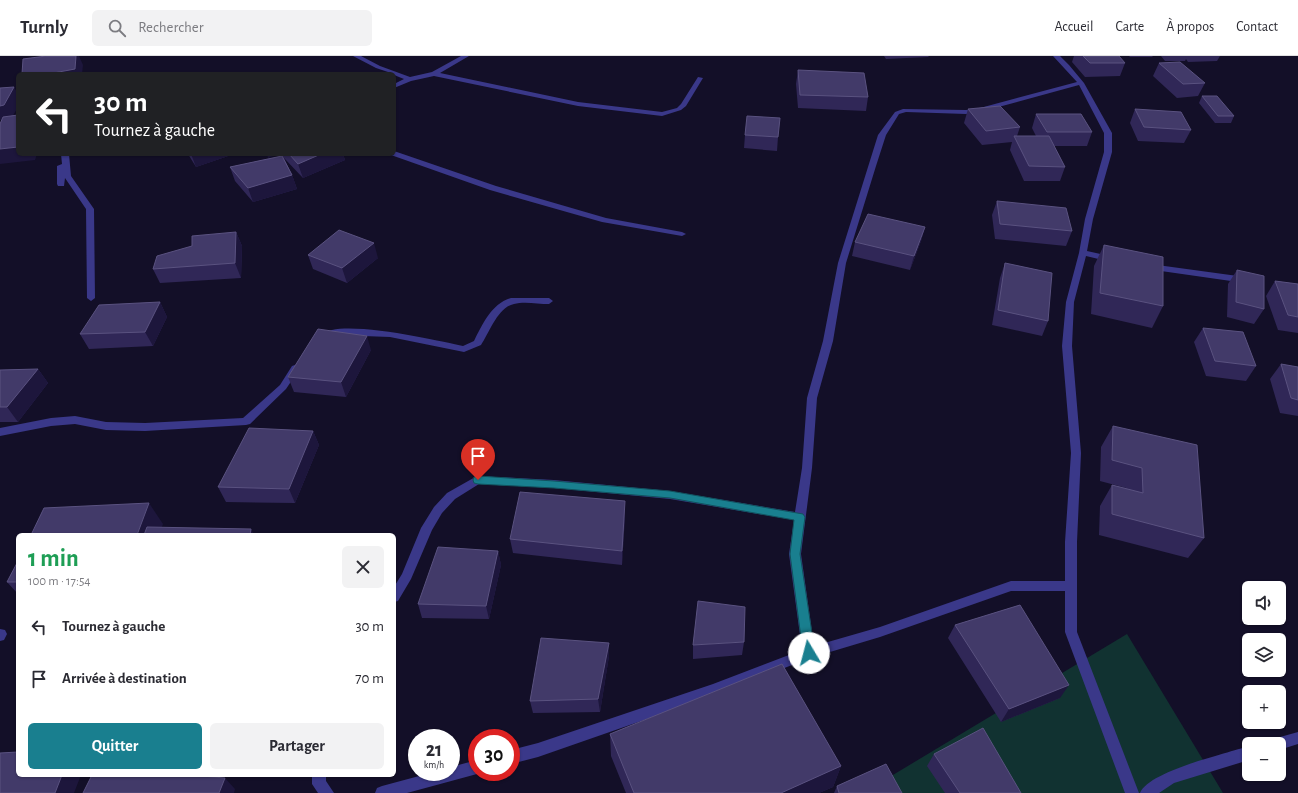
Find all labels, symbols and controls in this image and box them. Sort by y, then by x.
search box [92,10,372,46]
icon: search [106,17,128,39]
text: Turnly [20,18,68,37]
text: Rechercher [138,20,204,35]
text: Accueil [1054,20,1093,34]
text: Carte [1115,20,1144,34]
text: À propos [1166,20,1214,34]
text: Contact [1236,20,1278,34]
icon: left [28,88,80,140]
text: 30 m [94,89,147,117]
text: Tournez à gauche [94,122,215,140]
pin [461,439,495,480]
icon: arrive [467,445,489,467]
button: close [342,546,384,588]
text: 1 min [28,547,79,571]
text: 100 m · 17:54 [28,575,91,588]
map controls [1242,581,1286,781]
button: sound [1242,581,1286,625]
icon: left [28,616,50,638]
text: Tournez à gauche [62,619,165,634]
text: 30 m [355,619,384,634]
position arrow [788,632,830,674]
button: layers [1242,633,1286,677]
icon: arrive [28,668,50,690]
text: Arrivée à destination [62,671,187,686]
text: 70 m [355,671,384,686]
button: + [1242,685,1286,729]
button: Quitter [28,723,202,769]
button: Partager [210,723,384,769]
speed limit sign: 30 [468,729,520,781]
button: − [1242,737,1286,781]
text: 21 [426,740,442,760]
text: km/h [424,760,444,770]

